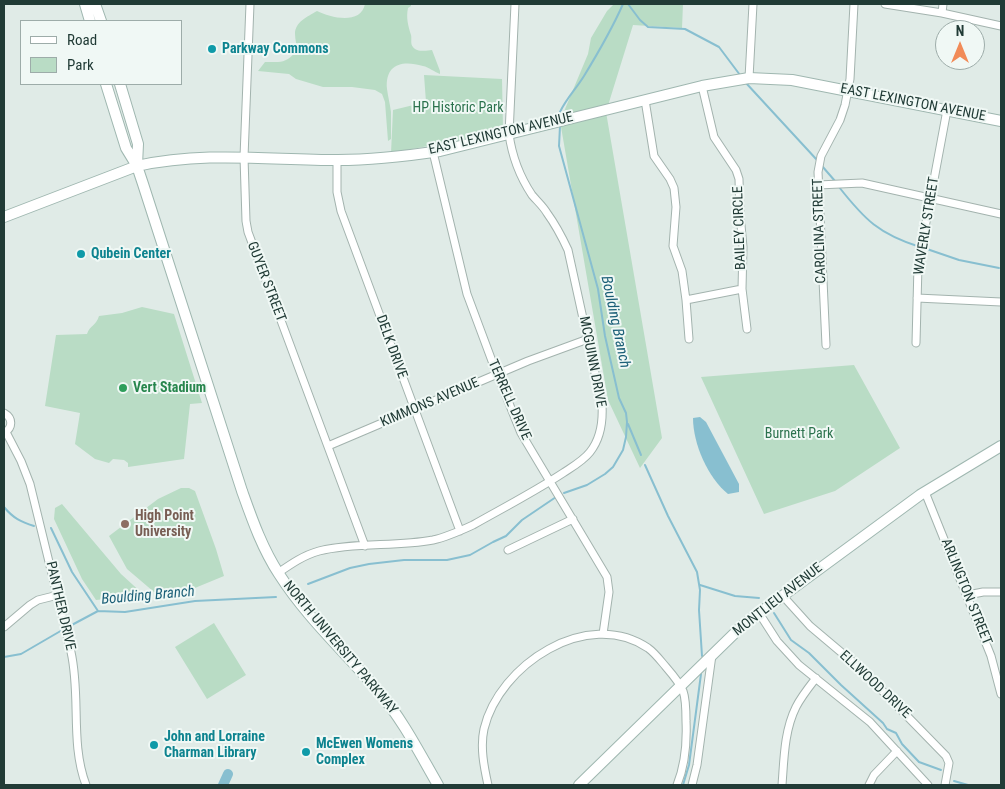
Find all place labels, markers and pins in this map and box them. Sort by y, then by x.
place label: Parkway Commons [222,41,329,57]
marker: Parkway Commons [206,43,218,55]
place label: Qubein Center [91,246,171,262]
marker: Qubein Center [75,248,87,260]
place label: Vert Stadium [133,380,206,396]
marker: Vert Stadium [117,382,129,394]
place label: High Point University [135,508,194,540]
marker: High Point University [119,518,131,530]
place label: John and Lorraine Charman Library [164,729,265,762]
place label: McEwen Womens Complex [316,736,413,769]
marker: John and Lorraine Charman Library [148,739,160,751]
marker: McEwen Womens Complex [300,746,312,758]

